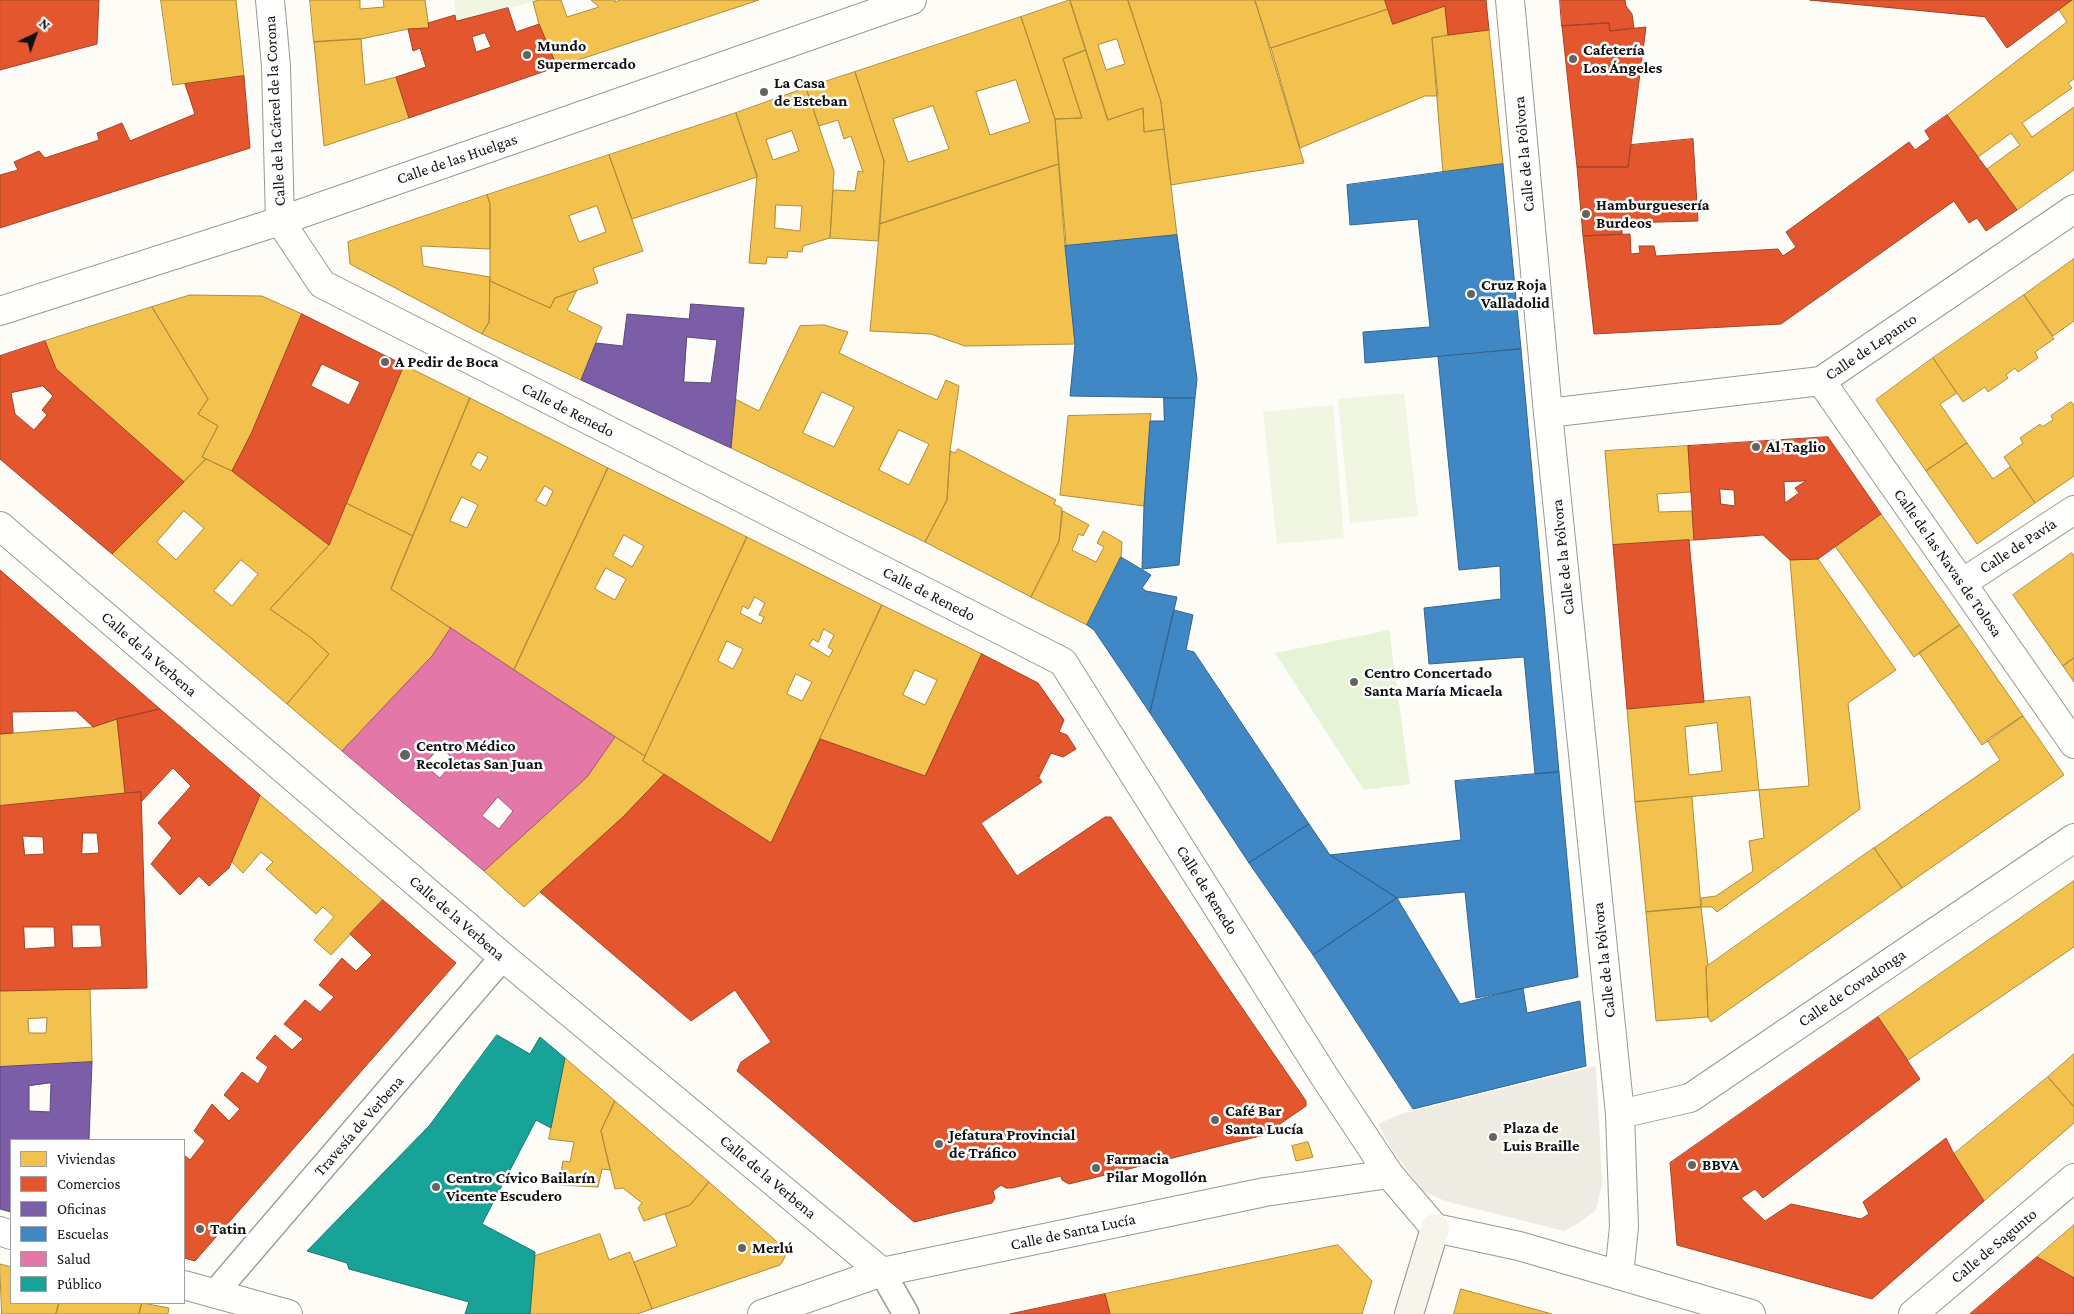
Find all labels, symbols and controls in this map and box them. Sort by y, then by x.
north arrow [10,10,60,60]
text: N [36,15,54,33]
street label: Calle de la Cárcel de la Corona [260,15,290,207]
place label: Mundo Supermercado [537,36,636,74]
place label: Cafetería Los Ángeles [1583,40,1662,78]
marker: Mundo Supermercado [521,49,533,61]
marker: Cafetería Los Ángeles [1567,53,1579,65]
place label: La Casa de Esteban [774,73,848,111]
marker: La Casa de Esteban [758,86,770,98]
street label: Calle de la Pólvora [1509,95,1539,213]
street label: Calle de las Huelgas [394,129,520,189]
place label: Hamburguesería Burdeos [1596,195,1710,233]
marker: Hamburguesería Burdeos [1580,208,1592,220]
place label: Cruz Roja Valladolid [1481,275,1550,313]
marker: Cruz Roja Valladolid [1465,288,1477,300]
street label: Calle de Lepanto [1822,309,1920,385]
place label: A Pedir de Boca [395,352,498,372]
marker: A Pedir de Boca [379,356,391,368]
street label: Calle de Renedo [518,378,618,442]
place label: Al Taglio [1766,437,1826,457]
marker: Al Taglio [1750,441,1762,453]
street label: Calle de las Navas de Tolosa [1890,485,2006,641]
street label: Calle de la Pólvora [1547,498,1579,616]
street label: Calle de Pavía [1976,514,2060,578]
street label: Calle de Renedo [879,562,979,626]
street label: Calle de la Verbena [97,607,201,701]
place label: Centro Concertado Santa María Micaela [1364,663,1503,701]
marker: Centro Concertado Santa María Micaela [1348,676,1360,688]
place label: Centro Médico Recoletas San Juan [416,736,543,774]
marker: Centro Médico Recoletas San Juan [398,748,412,762]
street label: Calle de Renedo [1172,842,1242,938]
street label: Calle de la Verbena [405,871,509,965]
street label: Calle de la Pólvora [1588,901,1620,1019]
street label: Calle de Covadonga [1795,945,1909,1031]
street label: Travesía de Verbena [310,1072,408,1180]
place label: Café Bar Santa Lucía [1225,1101,1304,1139]
marker: Café Bar Santa Lucía [1209,1114,1221,1126]
place label: Plaza de Luis Braille [1503,1118,1579,1156]
place label: Jefatura Provincial de Tráfico [949,1125,1075,1163]
street label: Calle de la Verbena [716,1131,820,1223]
marker: Plaza de Luis Braille [1487,1131,1499,1143]
marker: Jefatura Provincial de Tráfico [933,1138,945,1150]
legend [10,1139,185,1304]
place label: Farmacia Pilar Mogollón [1106,1149,1207,1187]
text: Viviendas [57,1151,116,1167]
place label: BBVA [1702,1155,1739,1175]
marker: BBVA [1686,1159,1698,1171]
marker: Farmacia Pilar Mogollón [1090,1162,1102,1174]
place label: Centro Cívico Bailarín Vicente Escudero [446,1168,595,1206]
text: Comercios [57,1176,120,1192]
marker: Centro Cívico Bailarín Vicente Escudero [430,1181,442,1193]
text: Oficinas [57,1201,106,1217]
street label: Calle de Sagunto [1947,1204,2041,1288]
street label: Calle de Santa Lucía [1009,1209,1137,1255]
place label: Tatin [210,1219,246,1239]
marker: Tatin [194,1223,206,1235]
text: Escuelas [57,1226,109,1242]
place label: Merlú [752,1238,793,1258]
marker: Merlú [736,1242,748,1254]
text: Salud [57,1251,91,1267]
text: Público [57,1276,102,1292]

